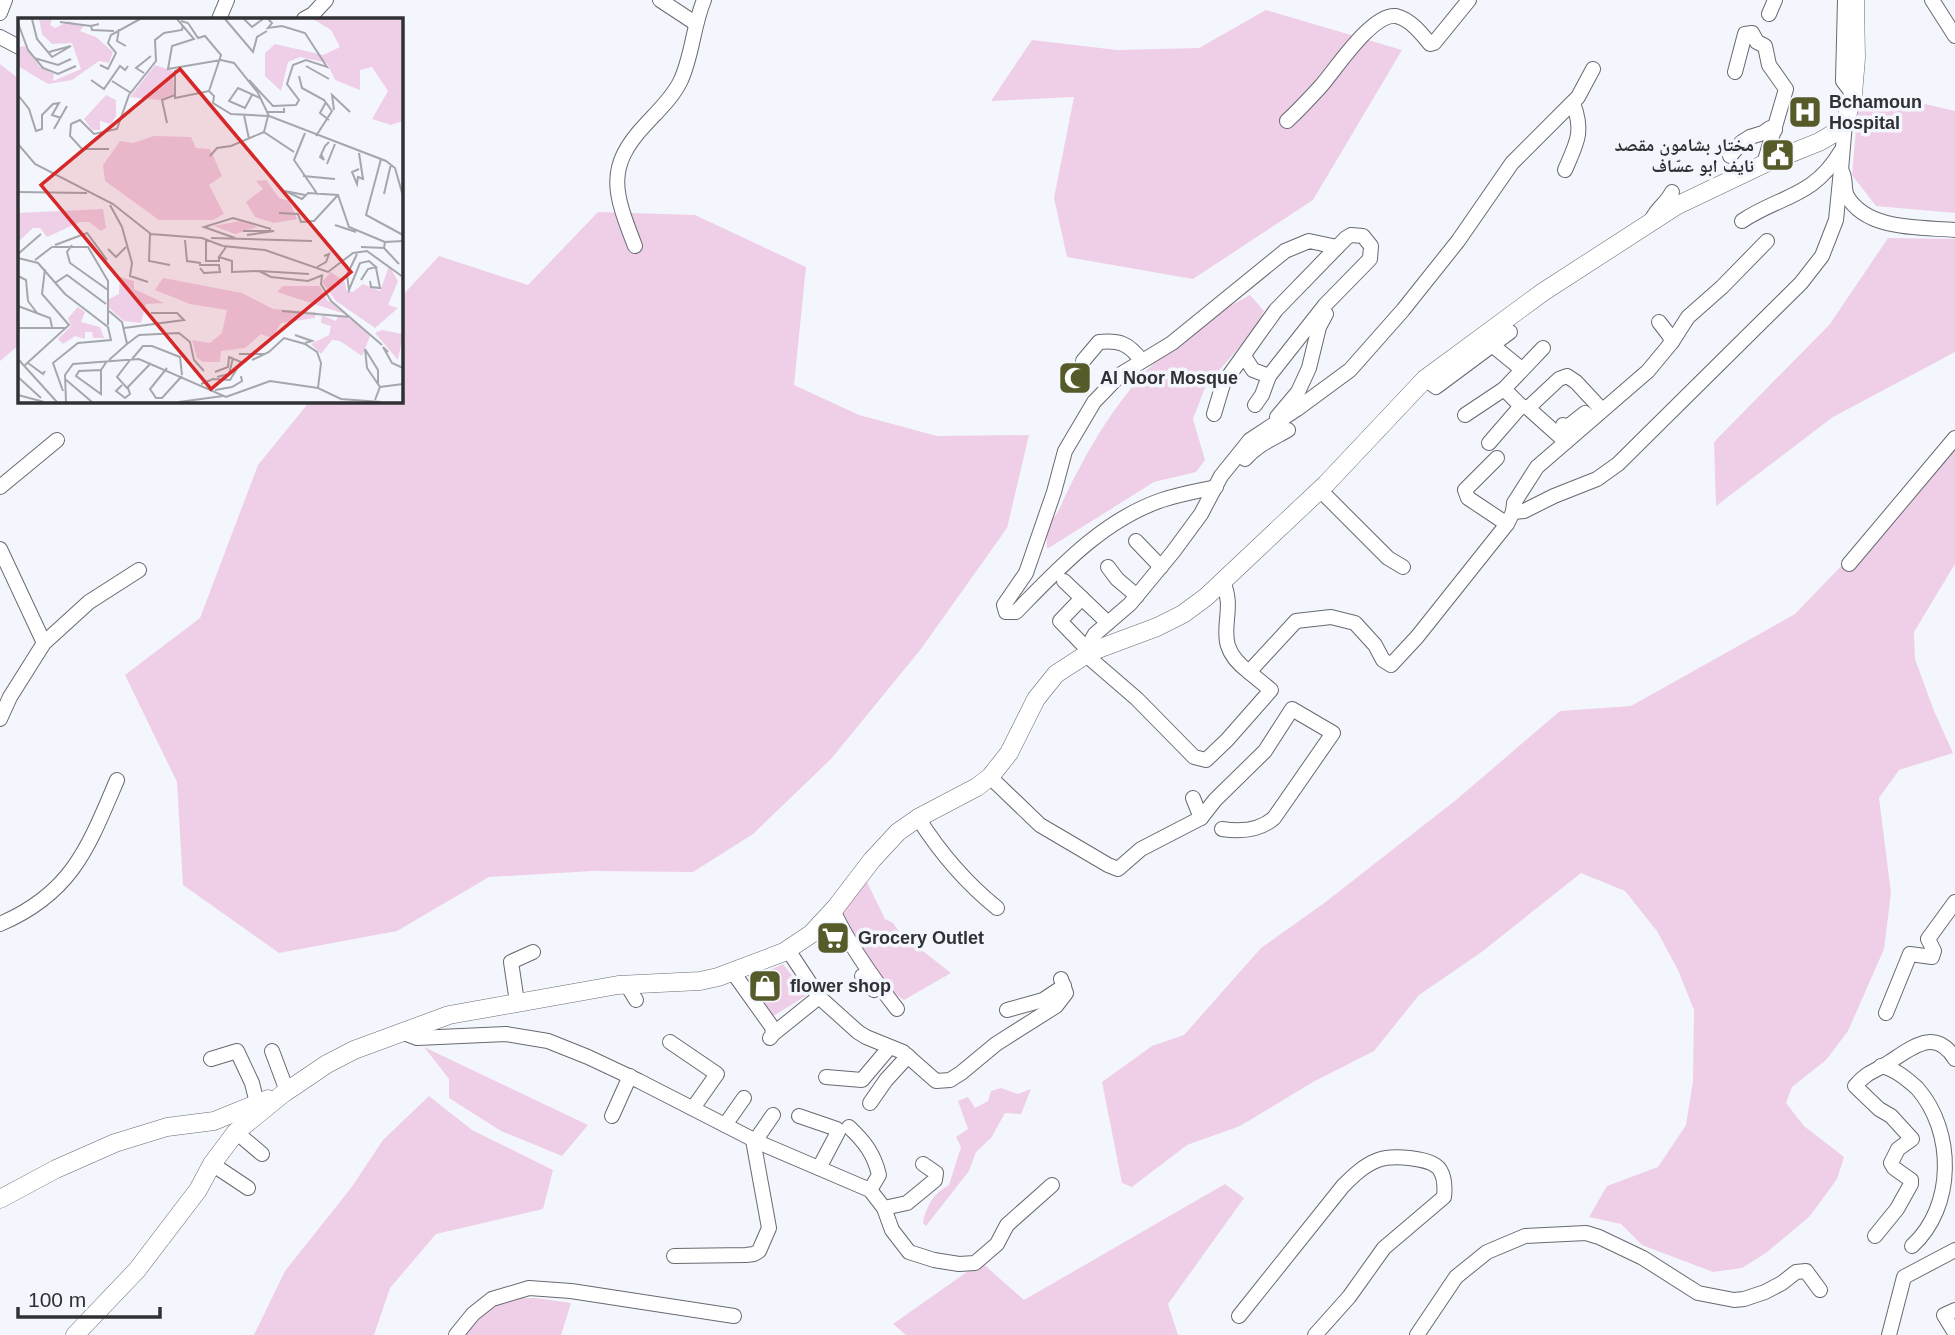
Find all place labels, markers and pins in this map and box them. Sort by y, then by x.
place label: Bchamoun Hospital [1829,92,1922,133]
hospital icon: Bchamoun Hospital [1786,93,1824,131]
place label: مختار بشامون مقصد نايف ابو عسّاف [1614,135,1754,177]
public building icon: مختار بشامون مقصد نايف ابو عسّاف [1759,136,1797,174]
mosque icon: Al Noor Mosque [1056,359,1094,397]
place label: Al Noor Mosque [1100,368,1238,388]
supermarket icon: Grocery Outlet [814,919,852,957]
place label: Grocery Outlet [858,928,984,948]
shop icon: flower shop [746,967,784,1005]
place label: flower shop [790,976,891,996]

